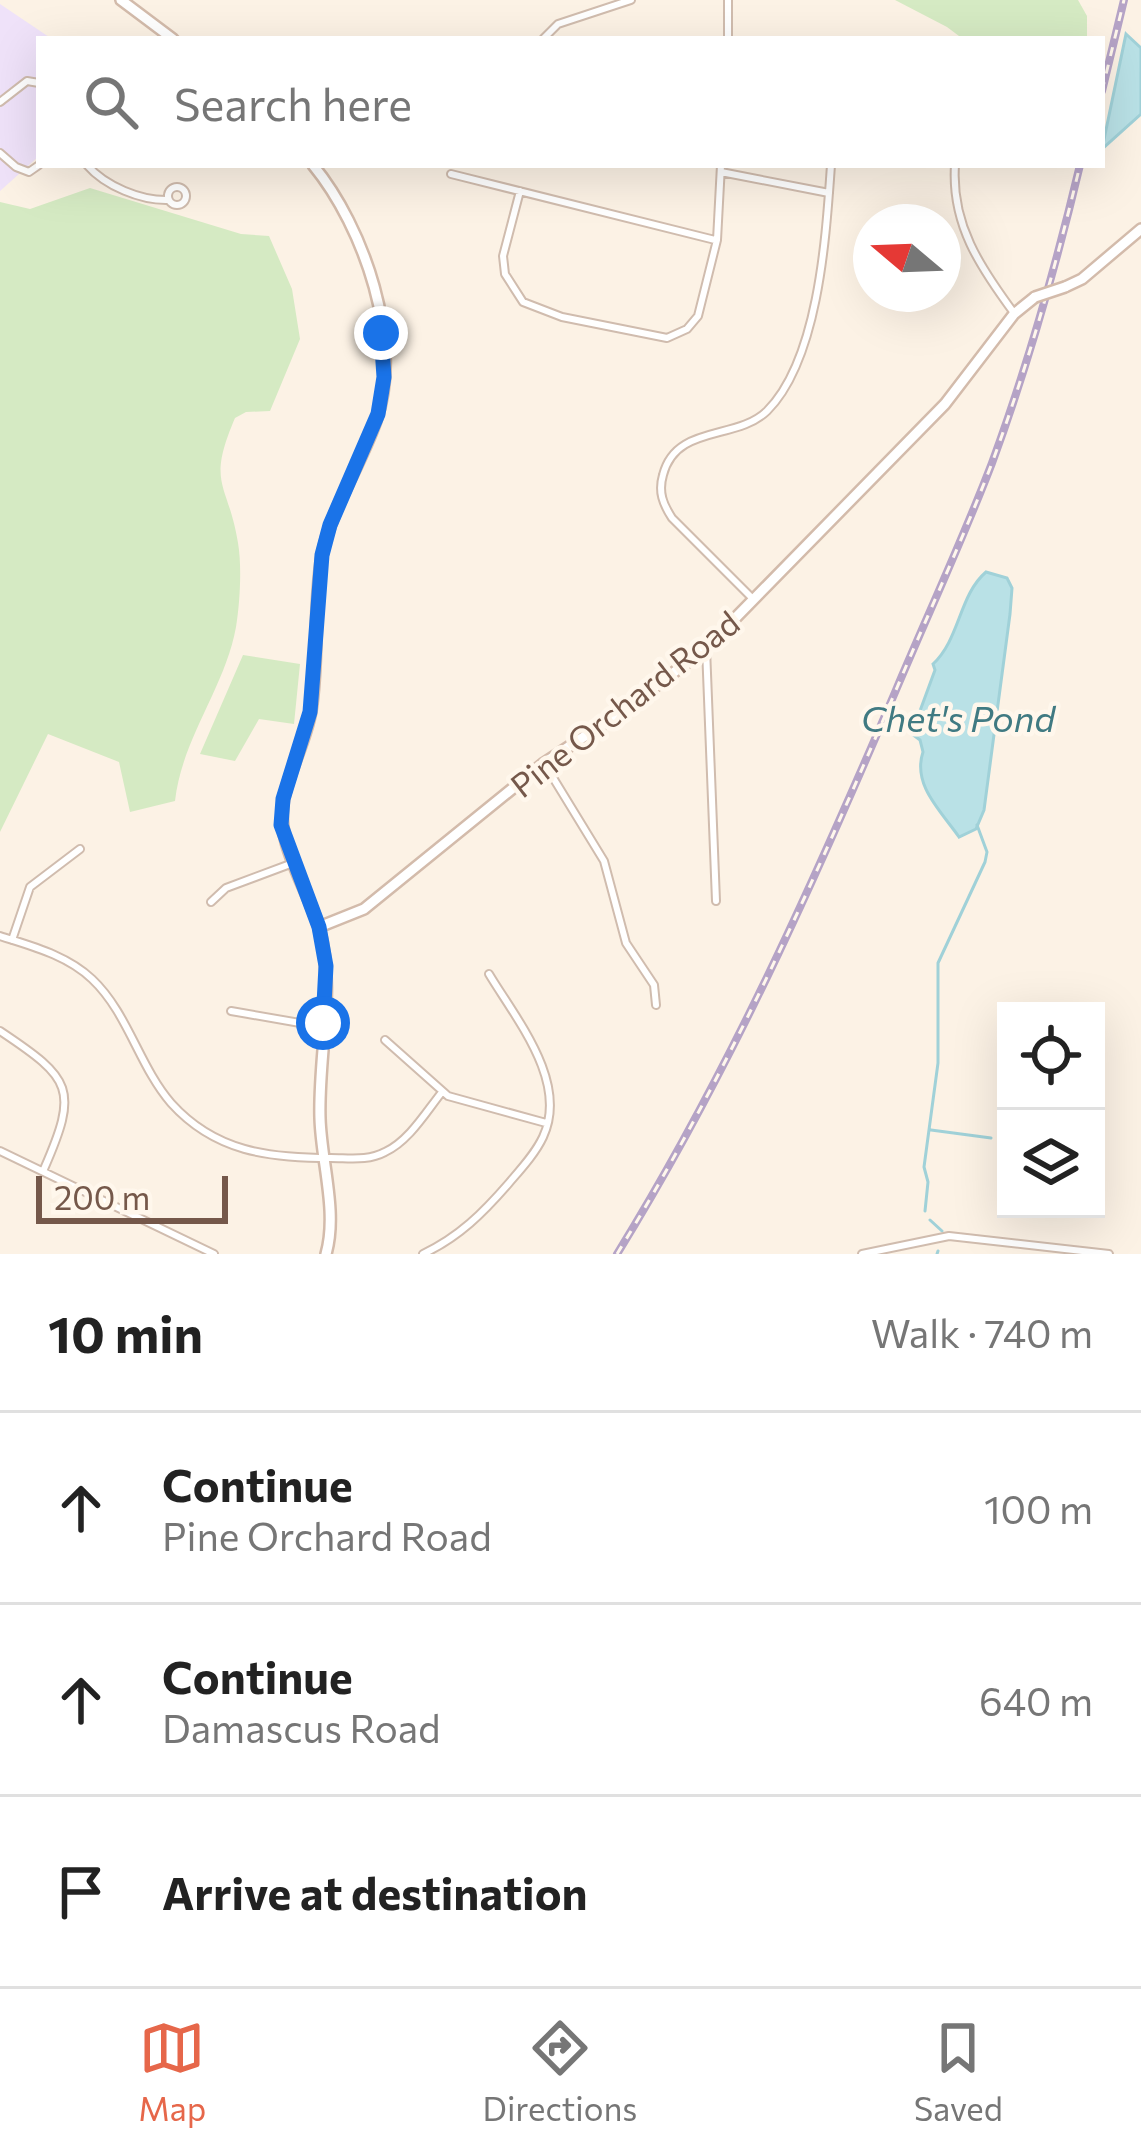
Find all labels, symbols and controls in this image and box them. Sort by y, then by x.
search box [36,36,1105,168]
icon: search [78,69,144,135]
text: Search here [174,75,412,130]
north arrow [853,204,961,312]
route end [354,306,408,360]
street label: Pine Orchard Road [501,601,747,805]
water label: Chet's Pond [861,695,1056,739]
route start [296,996,350,1050]
map controls [997,1002,1105,1218]
button: locate [997,1002,1105,1110]
button: layers [997,1110,1105,1218]
scale bar [36,1170,228,1223]
text: 200 m [54,1176,150,1217]
text: 10 min [48,1301,203,1364]
text: Walk · 740 m [871,1308,1093,1356]
text: Continue [162,1456,353,1511]
icon: ahead [48,1475,114,1541]
text: 100 m [984,1484,1093,1532]
text: Pine Orchard Road [162,1511,492,1559]
text: Continue [162,1648,353,1703]
icon: ahead [48,1667,114,1733]
text: 640 m [979,1676,1093,1724]
text: Damascus Road [162,1703,441,1751]
icon: arrive [48,1859,114,1925]
text: Arrive at destination [162,1864,588,1919]
tab: Map [138,2015,206,2128]
tab: Directions [483,2015,637,2128]
tab: Saved [914,2015,1003,2128]

